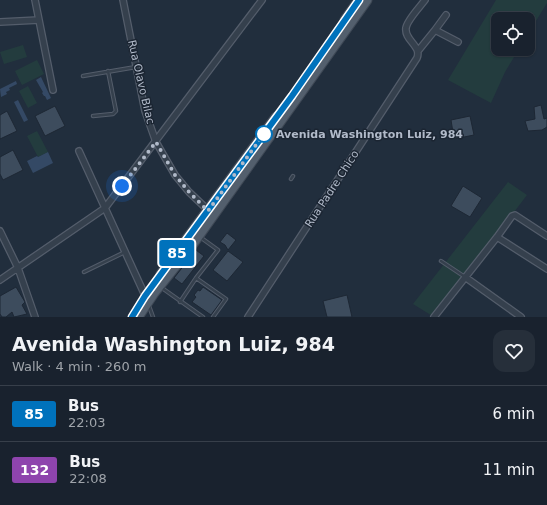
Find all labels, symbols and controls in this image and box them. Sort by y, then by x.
map controls [491,12,535,56]
button: locate [491,12,535,56]
street label: Rua Olavo Bilac [125,39,157,125]
marker: Avenida Washington Luiz, 984 [255,125,273,143]
place label: Avenida Washington Luiz, 984 [276,128,463,141]
street label: Rua Padre Chico [302,148,362,230]
your location [112,176,132,196]
line badge: 85 [159,240,195,266]
text: 85 [167,245,187,261]
button: heart [493,330,535,372]
text: Avenida Washington Luiz, 984 [12,333,335,355]
text: Walk · 4 min · 260 m [12,359,146,374]
text: Bus [68,397,99,415]
text: 6 min [492,405,535,423]
text: 85 [24,406,44,422]
text: 22:03 [68,415,105,430]
text: Bus [69,453,100,471]
text: 11 min [483,461,535,479]
text: 132 [20,462,49,478]
text: 22:08 [69,471,107,486]

